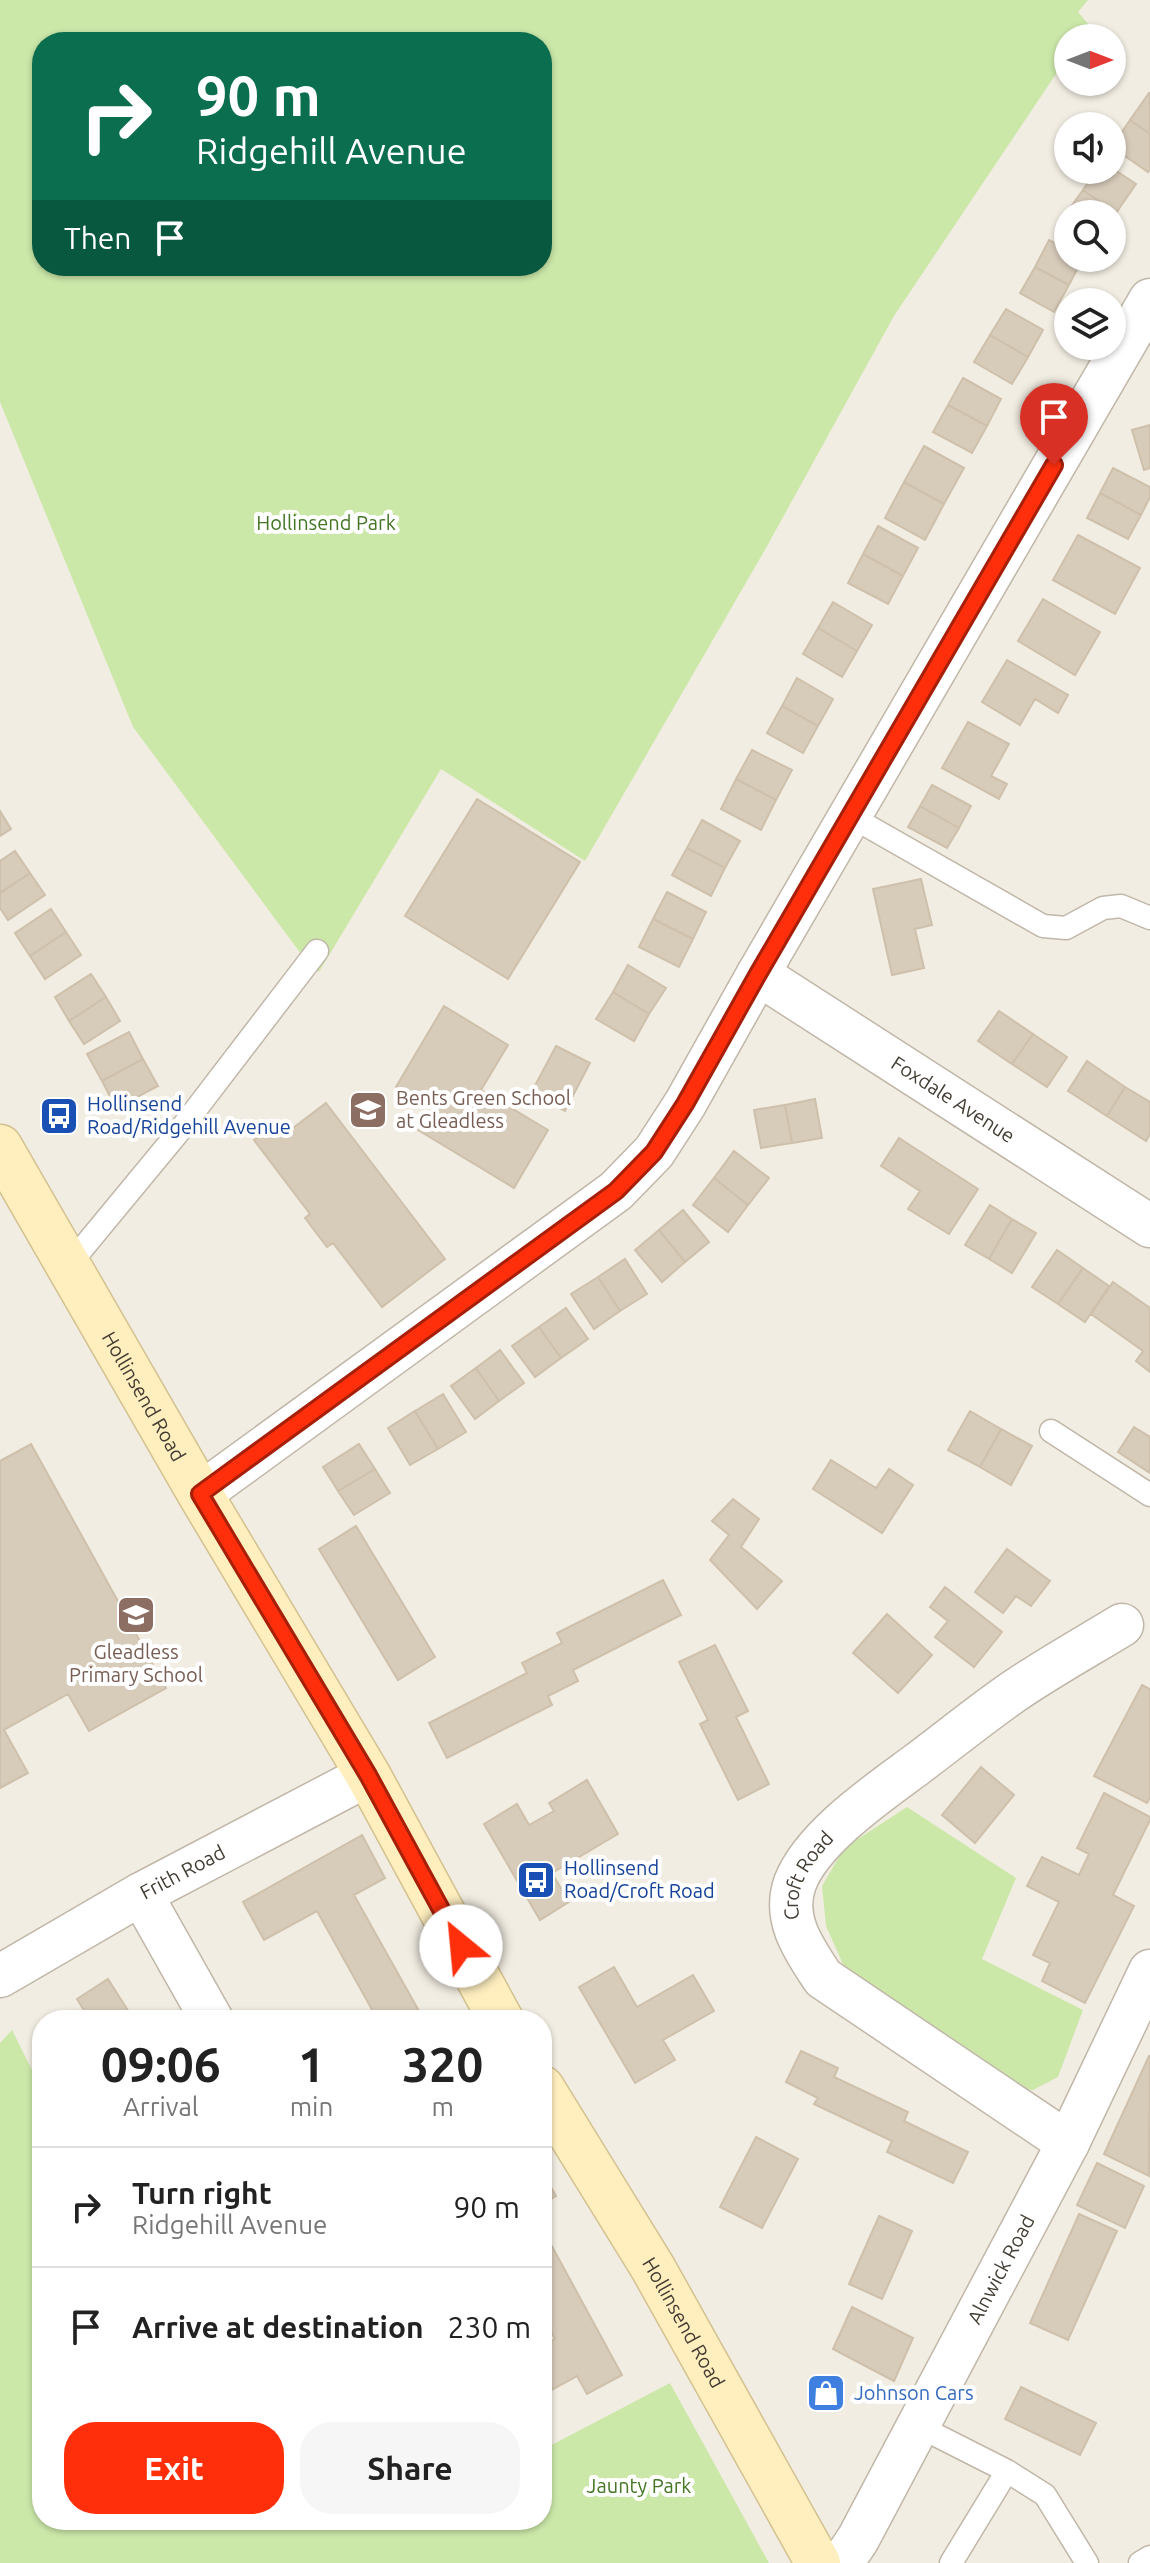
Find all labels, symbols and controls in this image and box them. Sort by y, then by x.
north arrow [1054,24,1126,96]
map controls [1054,24,1126,360]
icon: right [64,64,168,168]
text: 90 m [196,64,321,127]
button: sound [1054,112,1126,184]
text: Ridgehill Avenue [196,130,467,171]
button: search [1054,200,1126,272]
icon: arrive [148,216,192,260]
text: Then [64,221,132,255]
button: layers [1054,288,1126,360]
pin [1020,383,1088,465]
icon: arrive [1032,395,1076,439]
park label: Hollinsend Park [256,511,396,534]
street label: Foxdale Avenue [887,1051,1019,1147]
place label: Bents Green School at Gleadless [396,1086,571,1132]
school or university icon: Bents Green School at Gleadless [347,1089,389,1131]
place label: Hollinsend Road/Ridgehill Avenue [87,1092,291,1138]
bus stop icon: Hollinsend Road/Ridgehill Avenue [38,1095,80,1137]
street label: Hollinsend Road [98,1327,191,1465]
school or university icon: Gleadless Primary School [115,1594,157,1636]
place label: Gleadless Primary School [69,1640,203,1686]
street label: Croft Road [779,1826,838,1922]
street label: Frith Road [136,1840,229,1903]
place label: Hollinsend Road/Croft Road [564,1856,715,1902]
bus stop icon: Hollinsend Road/Croft Road [515,1859,557,1901]
position arrow [419,1904,503,1988]
text: 09:06 [101,2037,221,2091]
text: 1 [298,2037,325,2091]
text: 320 [402,2037,483,2091]
text: Arrival [123,2092,199,2121]
text: min [290,2092,333,2121]
text: m [431,2092,454,2121]
text: Turn right [132,2176,272,2210]
icon: right [64,2185,108,2229]
text: 90 m [453,2190,520,2224]
text: Ridgehill Avenue [132,2210,327,2239]
street label: Alnwick Road [962,2211,1039,2328]
street label: Hollinsend Road [638,2253,730,2392]
icon: arrive [64,2305,108,2349]
text: Arrive at destination [132,2310,424,2344]
text: 230 m [448,2310,531,2344]
shop icon: Johnson Cars [805,2372,847,2414]
place label: Johnson Cars [854,2381,974,2404]
button: Exit [64,2422,284,2514]
button: Share [300,2422,520,2514]
park label: Jaunty Park [587,2474,691,2497]

